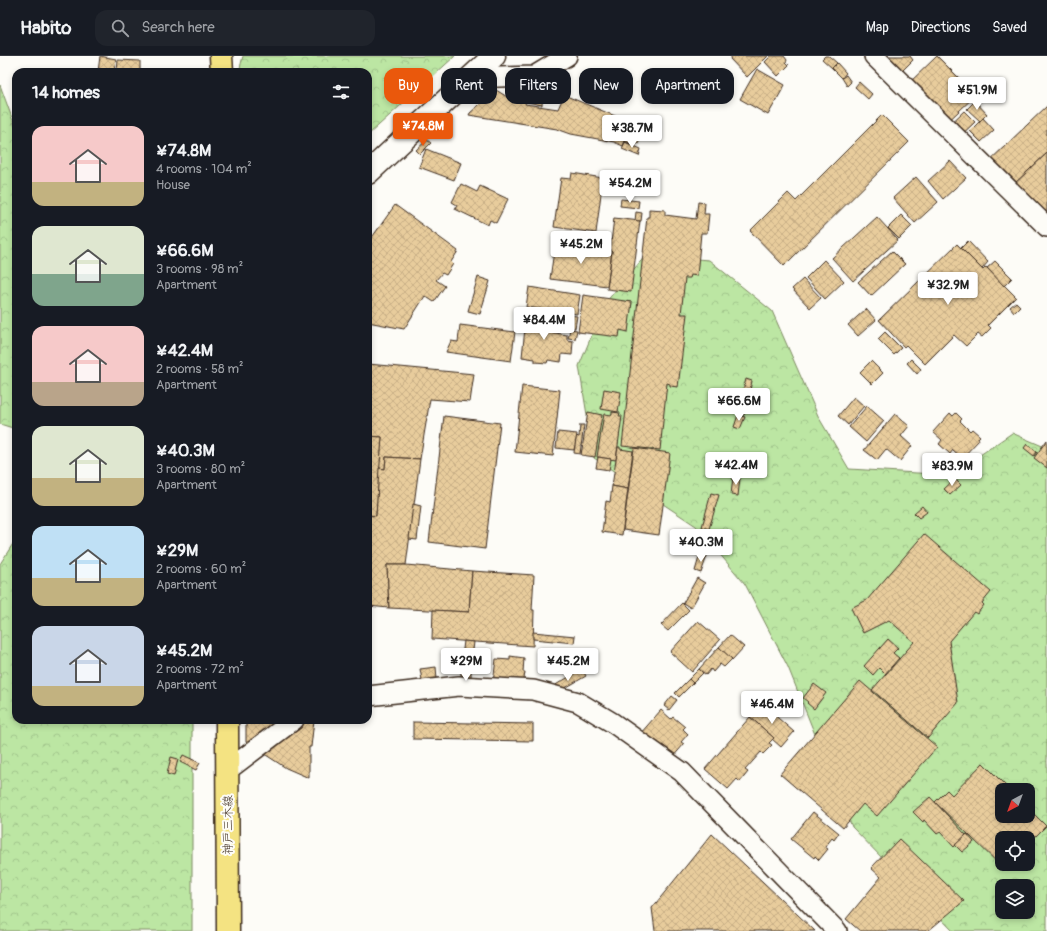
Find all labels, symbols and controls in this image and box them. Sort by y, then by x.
search box [95,10,375,46]
text: Habito [20,16,71,40]
icon: search [109,17,131,39]
text: Search here [141,18,215,37]
text: Map [866,19,889,36]
text: Directions [911,19,970,36]
text: Saved [992,19,1027,36]
chip: Buy [384,68,433,104]
chip: Rent [441,68,497,104]
chip: Filters [505,68,571,104]
chip: New [579,68,633,104]
chip: Apartment [641,68,734,104]
pin: ¥51.9M [944,77,1010,111]
icon: filters [330,81,352,103]
text: 14 homes [32,82,100,103]
text: ¥51.9M [957,82,997,98]
pin: ¥74.8M [390,113,456,147]
pin: ¥38.7M [599,115,665,149]
text: ¥74.8M [402,118,444,134]
text: ¥38.7M [611,120,653,136]
text: ¥74.8M [156,140,211,161]
icon: home [64,142,112,190]
text: 4 rooms · 104 m² [156,161,252,177]
pin: ¥54.2M [597,170,663,204]
text: ¥54.2M [608,175,652,191]
text: House [156,177,190,193]
pin: ¥45.2M [548,231,614,265]
text: ¥45.2M [559,236,603,252]
text: ¥66.6M [156,240,213,261]
icon: home [64,242,112,290]
text: 3 rooms · 98 m² [156,261,243,277]
pin: ¥32.9M [915,272,981,306]
text: Apartment [156,277,217,293]
text: ¥32.9M [927,277,969,293]
pin: ¥84.4M [511,307,577,341]
text: ¥84.4M [523,312,565,328]
text: ¥42.4M [156,340,213,361]
icon: home [64,342,112,390]
text: 2 rooms · 58 m² [156,361,243,377]
text: Apartment [156,377,217,393]
pin: ¥66.6M [706,388,772,422]
text: ¥66.6M [717,393,761,409]
text: ¥40.3M [156,440,215,461]
icon: home [64,442,112,490]
pin: ¥42.4M [703,452,769,486]
pin: ¥83.9M [919,453,985,487]
text: ¥42.4M [714,457,758,473]
text: ¥83.9M [931,458,973,474]
text: 3 rooms · 80 m² [156,461,245,477]
text: Apartment [156,477,217,493]
pin: ¥40.3M [668,529,734,563]
text: ¥40.3M [679,534,723,550]
text: ¥29M [156,540,198,561]
icon: home [64,542,112,590]
text: 2 rooms · 60 m² [156,561,246,577]
text: Apartment [156,577,217,593]
text: ¥45.2M [156,640,212,661]
icon: home [64,642,112,690]
pin: ¥29M [442,648,490,682]
pin: ¥45.2M [535,648,601,682]
text: ¥29M [450,653,482,669]
text: ¥45.2M [546,653,590,669]
text: 2 rooms · 72 m² [156,661,244,677]
text: Apartment [156,677,217,693]
pin: ¥46.4M [739,691,805,725]
text: ¥46.4M [750,696,794,712]
north arrow [995,783,1035,823]
map controls [995,783,1035,919]
street label: 神戸三木線 [221,795,236,855]
button: locate [995,831,1035,871]
button: layers [995,879,1035,919]

